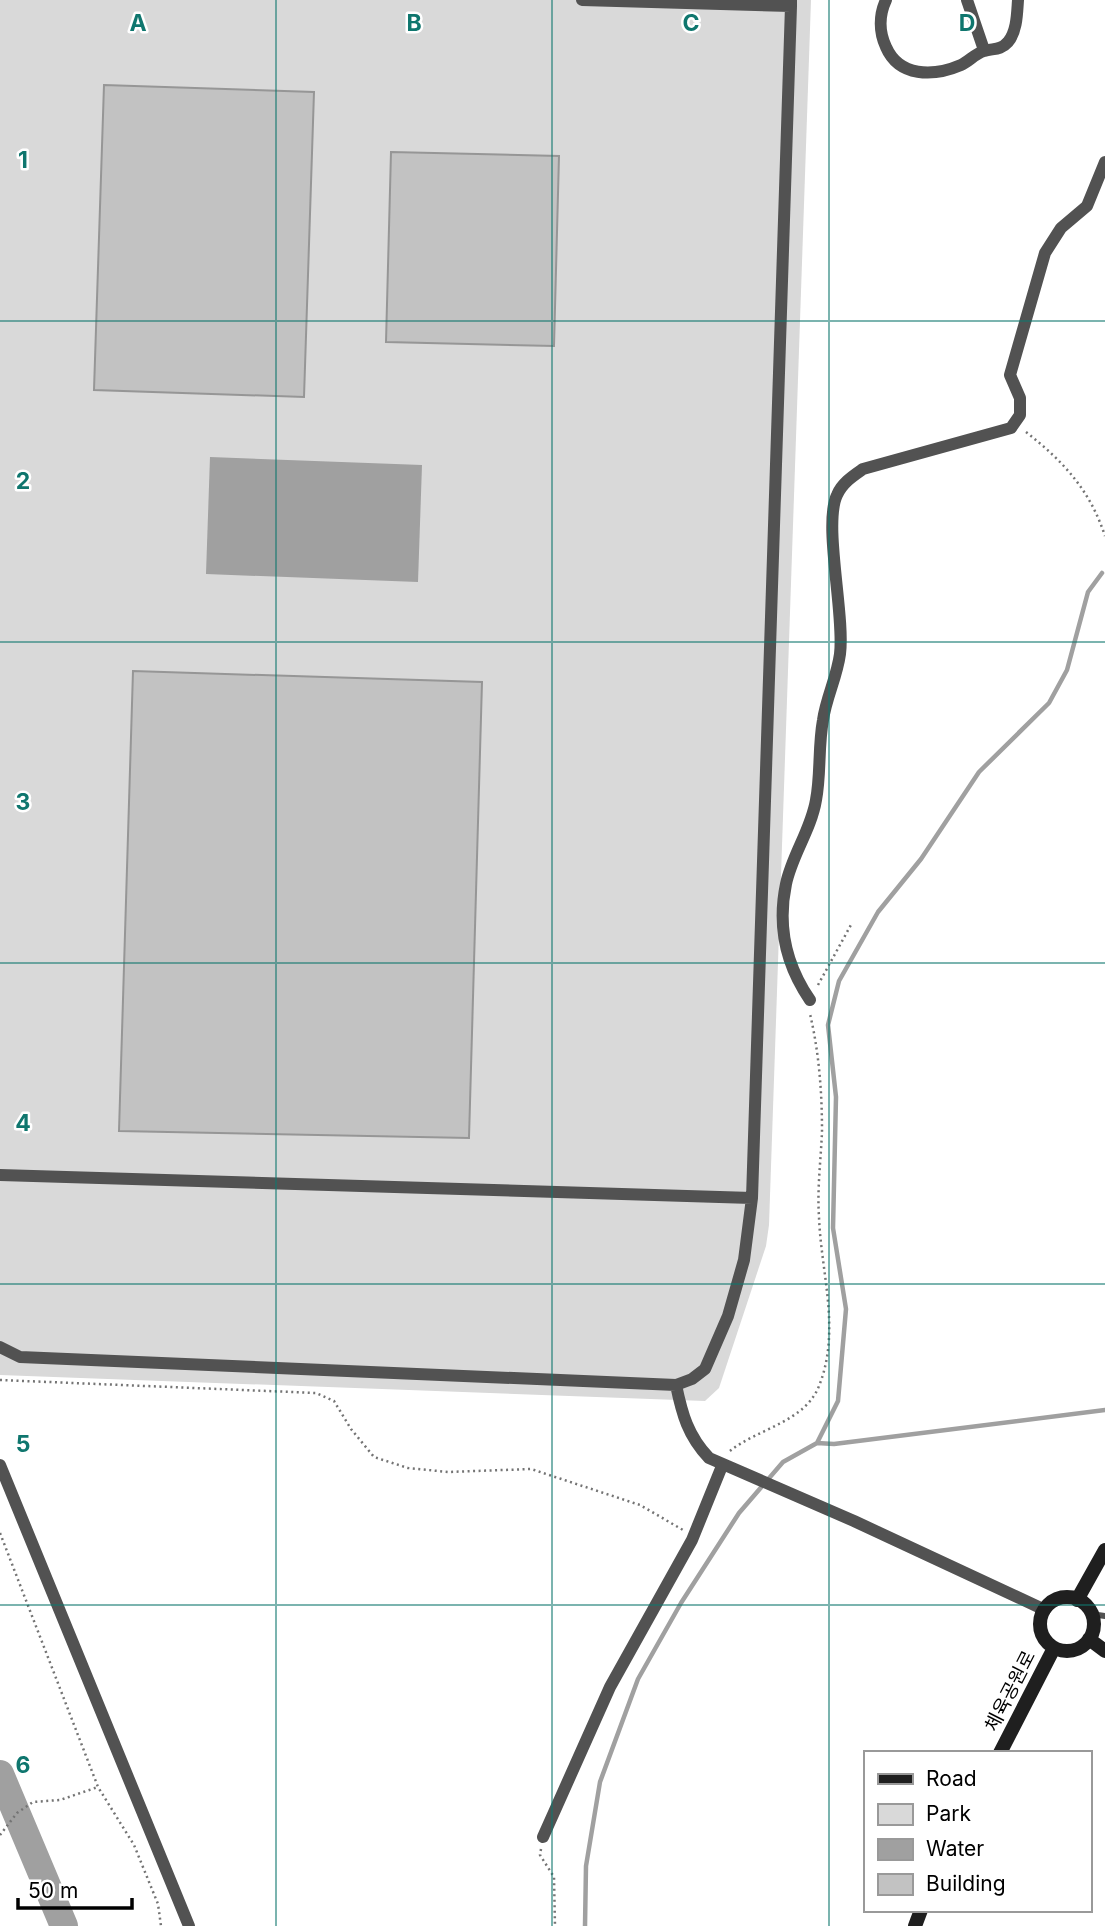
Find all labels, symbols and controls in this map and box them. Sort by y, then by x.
text: A [129,9,147,37]
text: B [406,9,422,37]
text: C [682,9,700,37]
text: D [959,9,975,37]
text: 1 [18,146,28,174]
text: 2 [16,467,30,495]
text: 3 [16,788,30,816]
text: 4 [15,1109,31,1137]
text: 5 [16,1430,30,1458]
street label: 체육공원로 [980,1647,1040,1735]
text: 6 [16,1751,30,1779]
legend [864,1751,1091,1912]
text: Road [926,1766,977,1791]
text: Park [926,1801,971,1826]
text: Water [926,1836,984,1861]
scale bar [18,1867,131,1911]
text: Building [926,1871,1006,1896]
text: 50 m [28,1878,78,1903]

